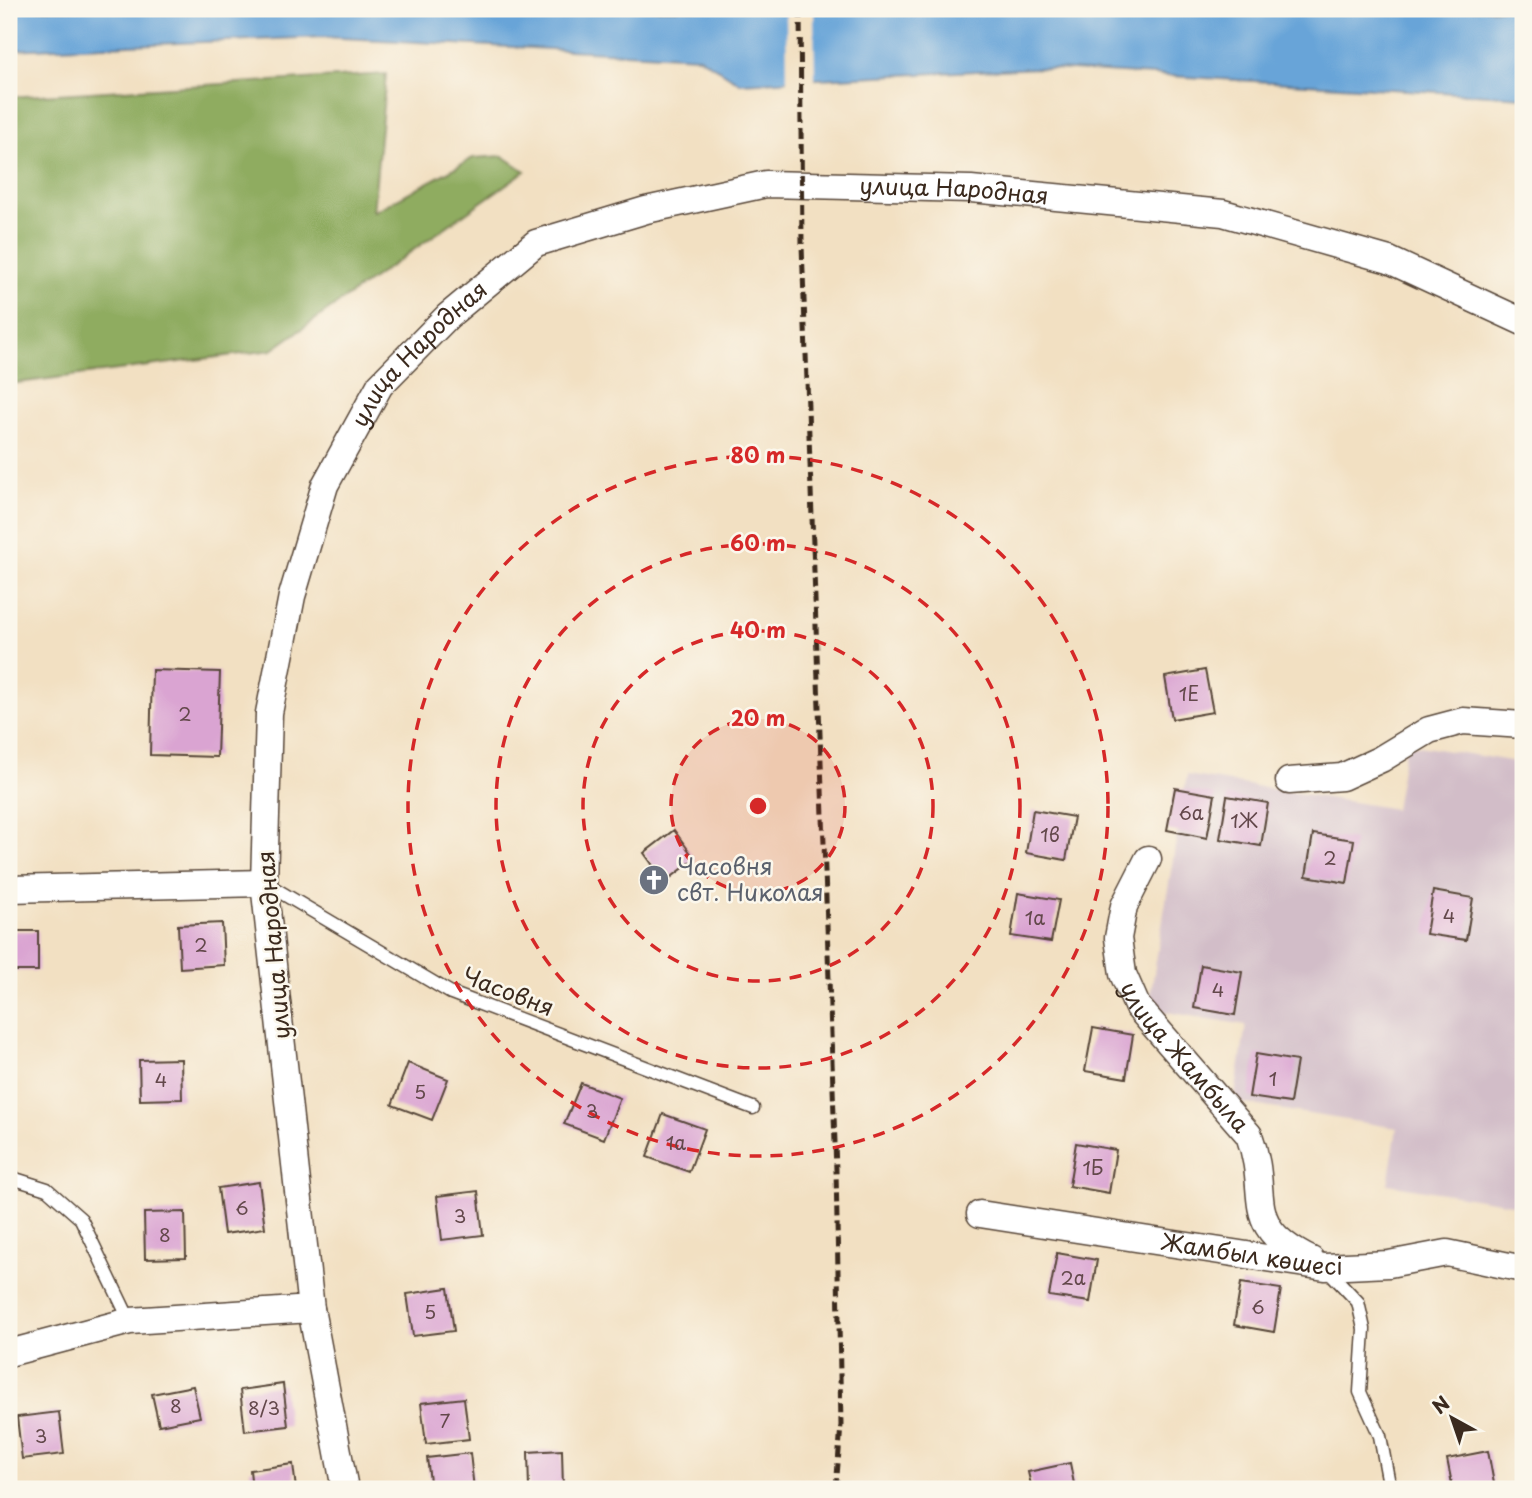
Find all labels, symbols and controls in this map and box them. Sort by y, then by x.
street label: улица Народная [859,167,1050,212]
street label: улица Народная [341,272,494,433]
text: 80 m [731,438,785,470]
text: 60 m [730,526,786,558]
text: 40 m [730,613,786,645]
house number: 1Е [1179,679,1199,707]
house number: 2 [178,699,192,727]
text: 20 m [731,701,785,733]
centre of rings [746,794,770,818]
house number: 6а [1178,798,1204,826]
house number: 1Ж [1230,806,1258,834]
house number: 1в [1040,820,1060,848]
house number: 2 [1323,843,1337,871]
place label: Часовня свт. Николая [677,848,824,909]
street label: улица Народная [247,849,298,1041]
church icon: Часовня свт. Николая [637,863,671,897]
house number: 4 [1443,901,1455,929]
house number: 1а [1025,903,1045,931]
house number: 2 [194,930,208,958]
street label: Часовня [458,957,559,1024]
house number: 4 [1212,975,1224,1003]
street label: улица Жамбыла [1112,976,1259,1140]
house number: 1 [1269,1064,1277,1092]
house number: 4 [155,1065,167,1093]
house number: 5 [414,1077,426,1105]
house number: 3 [586,1096,598,1124]
house number: 1а [666,1128,686,1156]
house number: 1Б [1083,1153,1103,1181]
house number: 6 [235,1193,249,1221]
house number: 3 [454,1201,466,1229]
house number: 8 [159,1220,171,1248]
street label: Жамбыл көшесі [1158,1223,1344,1283]
house number: 2а [1060,1263,1086,1291]
house number: 6 [1251,1292,1265,1320]
house number: 5 [424,1297,436,1325]
north arrow [1416,1382,1486,1452]
text: N [1426,1389,1455,1420]
house number: 8 [170,1391,182,1419]
house number: 8/3 [248,1393,280,1421]
house number: 7 [440,1406,451,1434]
house number: 3 [35,1421,47,1449]

